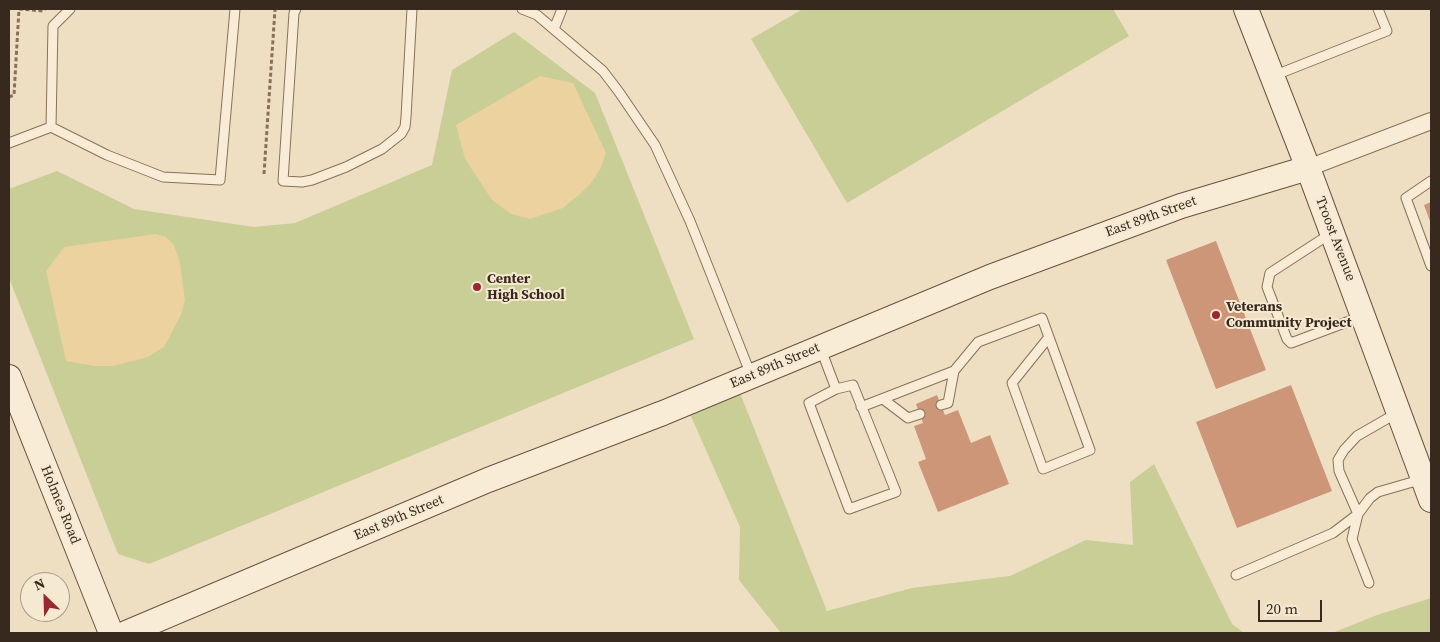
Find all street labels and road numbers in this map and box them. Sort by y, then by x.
street label: East 89th Street [1103,193,1199,241]
street label: Troost Avenue [1311,194,1359,284]
street label: East 89th Street [728,340,822,392]
street label: Holmes Road [37,463,83,547]
street label: East 89th Street [352,492,446,544]

